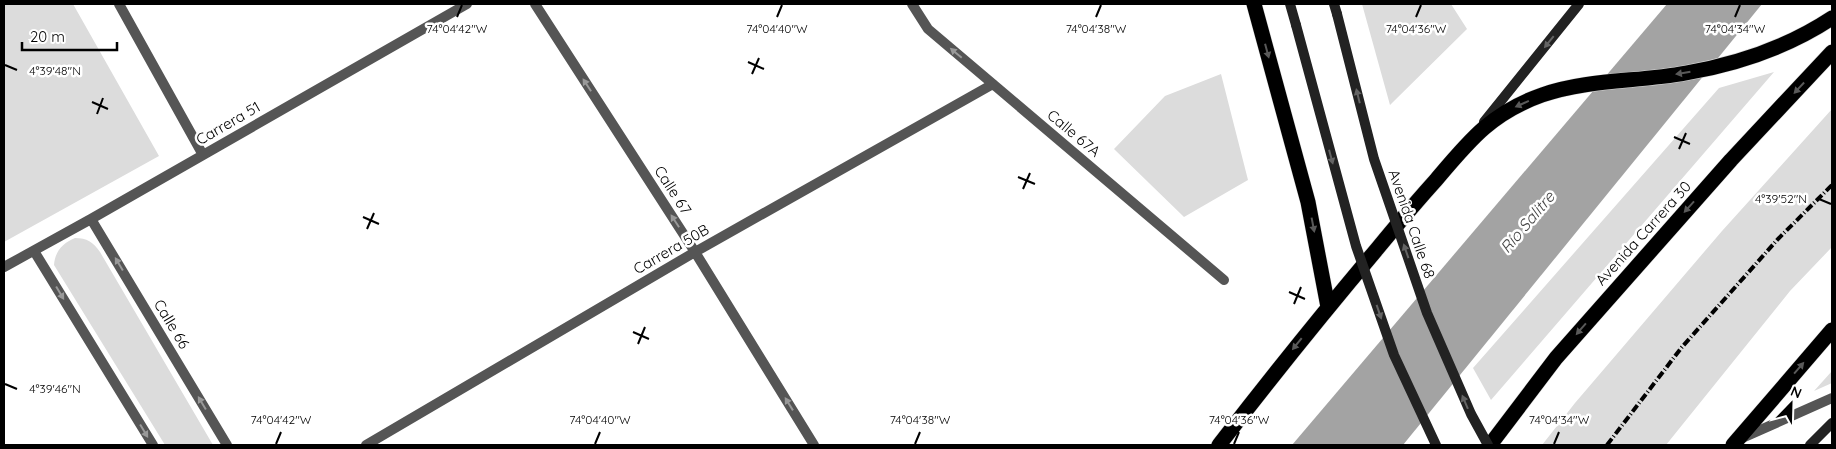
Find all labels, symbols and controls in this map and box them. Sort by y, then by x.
scale bar [22,20,118,52]
text: 74°04'42"W [427,21,488,36]
text: 74°04'40"W [746,21,808,36]
text: 74°04'38"W [1066,21,1127,36]
text: 74°04'36"W [1386,21,1447,36]
text: 74°04'34"W [1705,21,1766,36]
text: 20 m [30,27,65,46]
one-way arrow [1543,35,1554,48]
one-way arrow [1263,43,1271,58]
one-way arrow [949,47,962,58]
text: 4°39'48"N [29,63,81,78]
one-way arrow [1674,70,1690,78]
one-way arrow [582,78,592,91]
one-way arrow [1793,81,1805,93]
one-way arrow [1353,88,1361,103]
street label: Carrera 51 [192,97,264,149]
one-way arrow [1515,100,1529,108]
street label: Calle 67A [1043,105,1105,161]
one-way arrow [1328,149,1336,164]
street label: Calle 67 [650,162,696,218]
street label: Avenida Calle 68 [1384,167,1440,281]
street label: Avenida Carrera 30 [1591,177,1695,289]
water label: Río Salitre [1495,186,1559,257]
text: 4°39'52"N [1755,191,1807,206]
one-way arrow [1683,201,1695,213]
one-way arrow [671,215,680,228]
one-way arrow [1309,217,1317,233]
street label: Carrera 50B [630,220,712,278]
one-way arrow [1402,243,1410,258]
one-way arrow [114,258,123,271]
one-way arrow [55,286,64,299]
street label: Calle 66 [150,296,194,352]
one-way arrow [1375,305,1383,320]
one-way arrow [1576,323,1587,335]
one-way arrow [1292,338,1303,351]
one-way arrow [1794,362,1805,375]
north arrow [1766,379,1816,429]
text: 4°39'46"N [29,381,81,396]
text: N [1788,382,1804,402]
one-way arrow [1461,395,1469,409]
one-way arrow [198,397,207,410]
one-way arrow [784,397,793,410]
text: 74°04'42"W [251,412,312,427]
text: 74°04'40"W [569,412,631,427]
text: 74°04'38"W [890,412,951,427]
text: 74°04'36"W [1209,412,1270,427]
text: 74°04'34"W [1529,412,1590,427]
one-way arrow [140,425,149,438]

